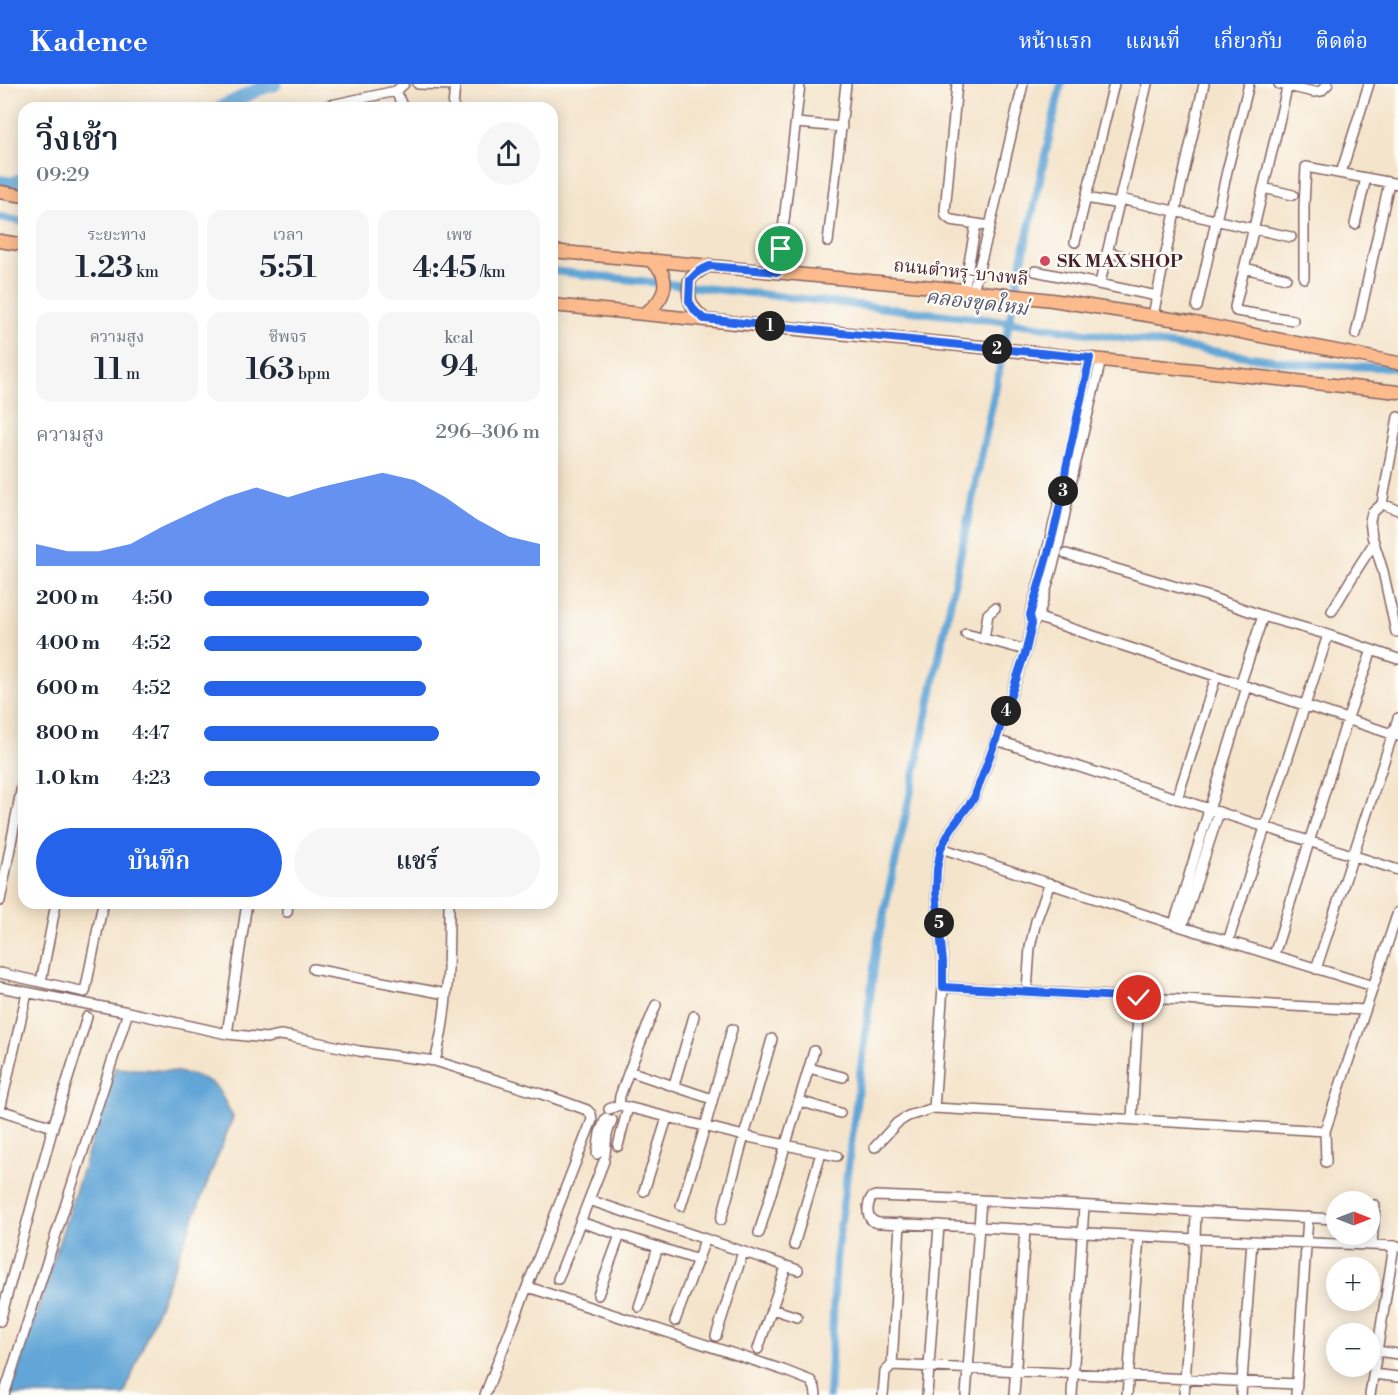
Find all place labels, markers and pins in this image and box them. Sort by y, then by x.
pin [755,223,806,274]
place label: SK MAX SHOP [1057,250,1183,273]
marker: SK MAX SHOP [1038,254,1052,268]
pin: 1 [755,311,785,341]
pin: 2 [982,334,1012,364]
pin: 3 [1048,476,1078,506]
pin: 4 [991,696,1021,726]
pin: 5 [924,908,954,938]
pin [1113,972,1164,1023]

